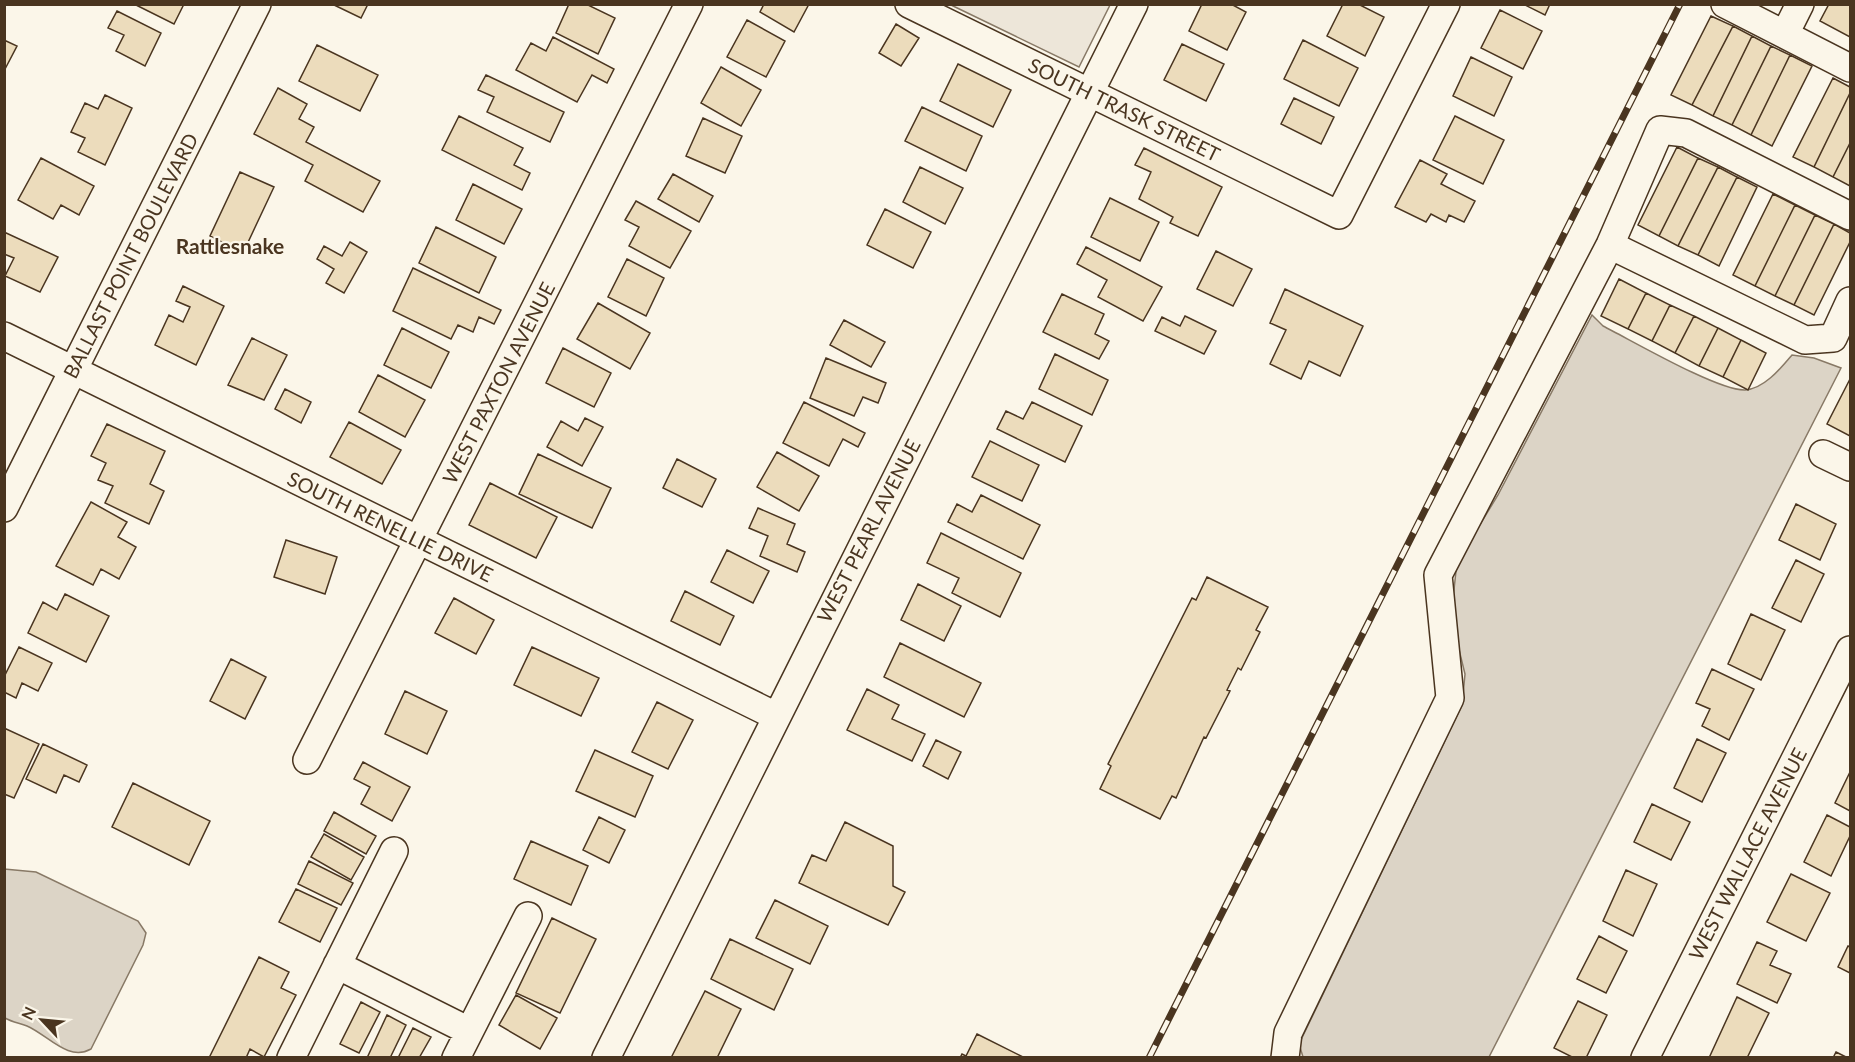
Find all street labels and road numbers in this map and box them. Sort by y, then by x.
street label: SOUTH TRASK STREET [1025,52,1224,166]
street label: BALLAST POINT BOULEVARD [58,129,203,382]
street label: WEST PAXTON AVENUE [437,278,559,487]
street label: WEST PEARL AVENUE [812,435,925,626]
street label: SOUTH RENELLIE DRIVE [284,466,497,586]
street label: WEST WALLACE AVENUE [1683,744,1811,964]

